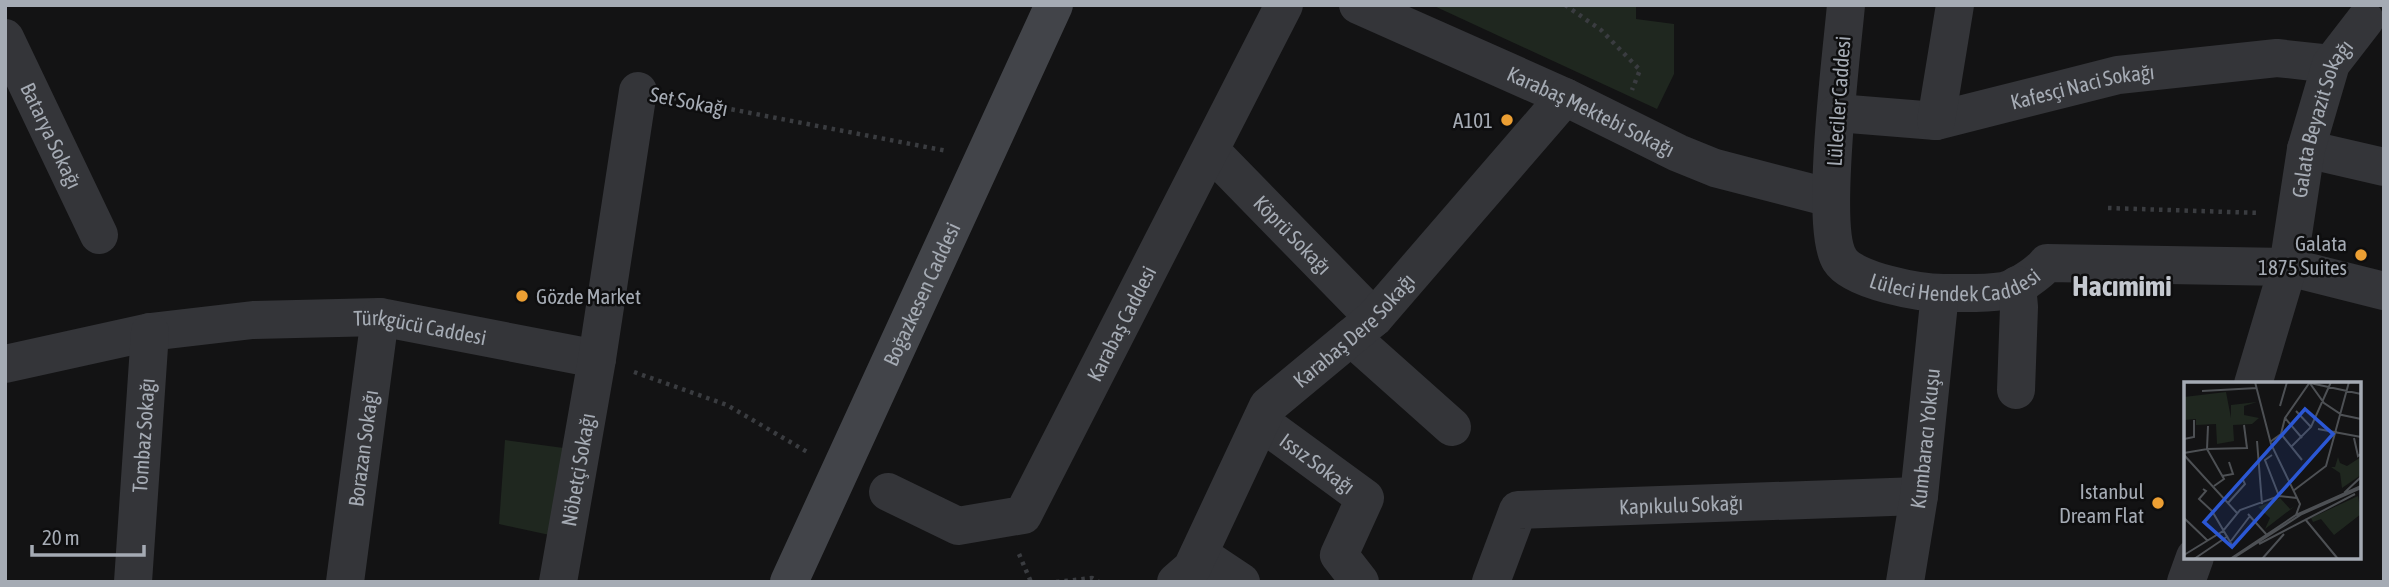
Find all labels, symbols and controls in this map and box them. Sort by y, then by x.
street label: Lüleciler Caddesi [1821,35,1855,167]
street label: Galata Beyazit Sokağı [2287,35,2357,199]
street label: Kafesçi Naci Sokağı [2008,59,2156,114]
street label: Karabaş Mektebi Sokağı [1504,61,1679,161]
street label: Batarya Sokağı [16,79,87,192]
street label: Set Sokağı [648,82,730,120]
place label: A101 [1453,108,1493,132]
marker: A101 [1499,112,1515,128]
street label: Köprü Sokağı [1249,190,1336,279]
street label: Boğazkesen Caddesi [878,218,965,369]
place label: Galata 1875 Suites [2258,231,2347,279]
marker: Galata 1875 Suites [2353,247,2369,263]
street label: Karabaş Caddesi [1082,262,1160,385]
street label: Lüleci Hendek Caddesi [1867,263,2045,305]
street label: Karabaş Dere Sokağı [1288,268,1419,392]
district label: Hacımimi [2072,270,2172,302]
place label: Gözde Market [536,284,641,308]
marker: Gözde Market [514,288,530,304]
street label: Türkgücü Caddesi [353,305,488,349]
street label: Kumbaracı Yokuşu [1905,367,1944,510]
street label: Tombaz Sokağı [127,377,159,493]
inset map [2184,382,2361,559]
street label: Borazan Sokağı [343,388,382,508]
street label: Nöbetçi Sokağı [556,411,599,528]
street label: Issız Sokağı [1275,428,1360,499]
place label: Istanbul Dream Flat [2059,479,2144,527]
street label: Kapıkulu Sokağı [1619,490,1743,518]
marker: Istanbul Dream Flat [2150,495,2166,511]
scale bar [32,514,144,558]
text: 20 m [42,525,80,549]

